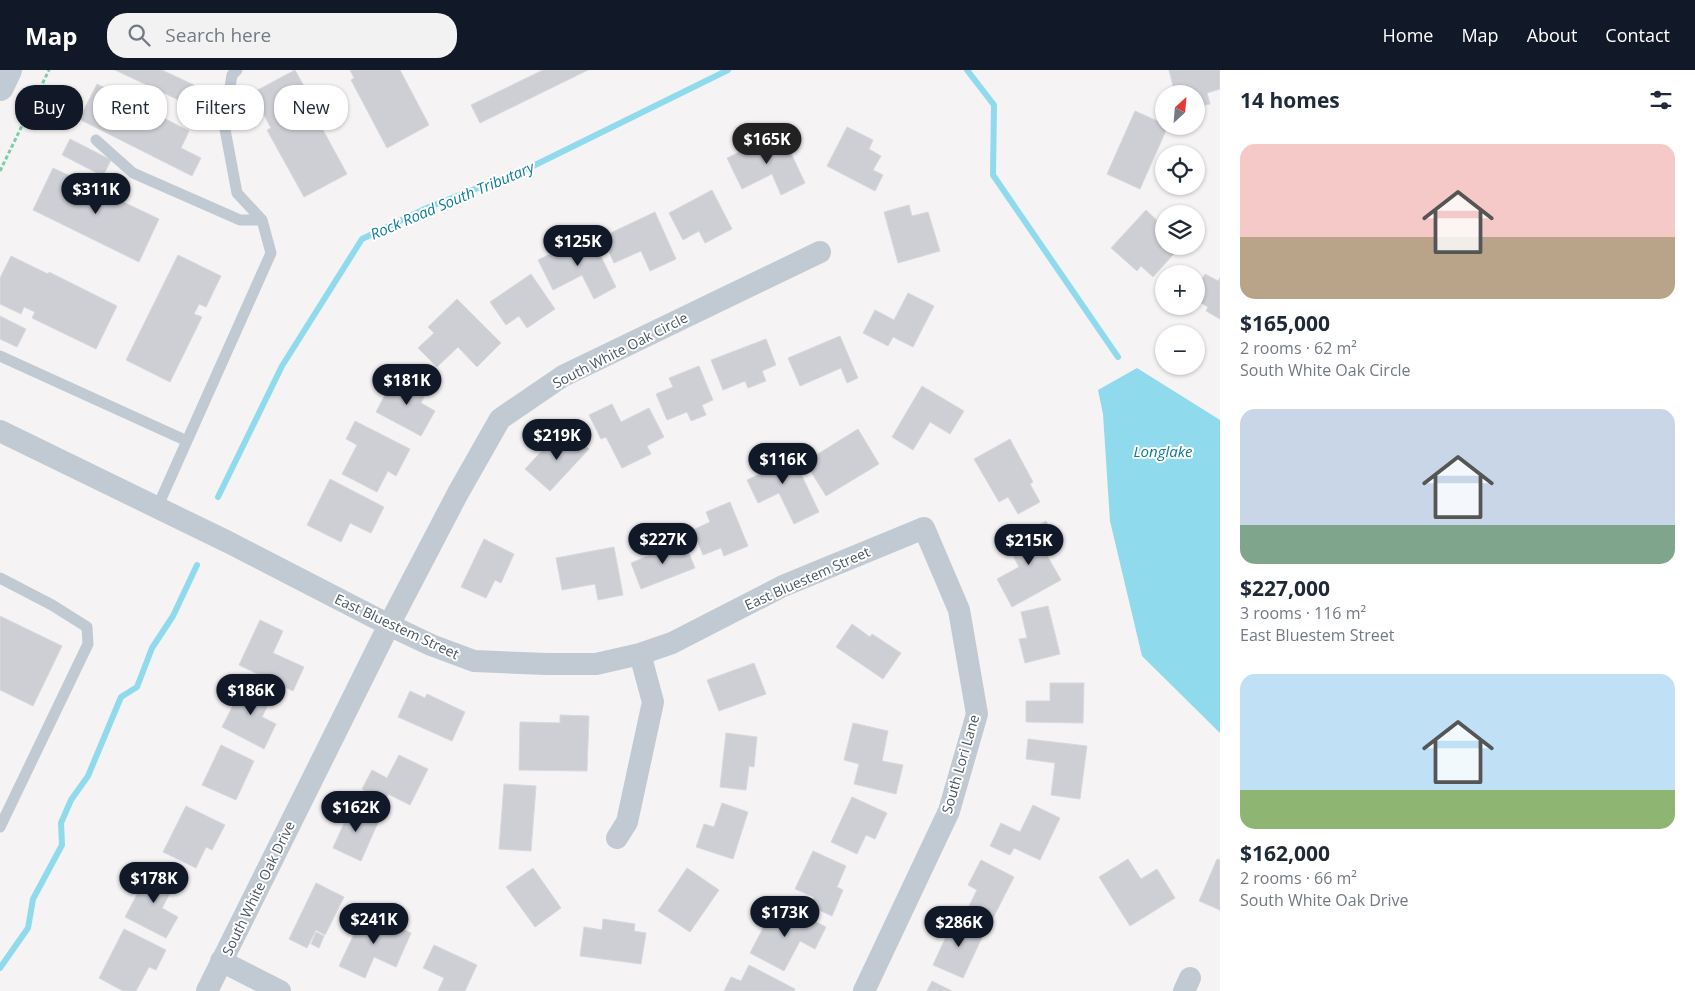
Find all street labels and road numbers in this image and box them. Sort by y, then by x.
street label: South White Oak Circle [549,308,691,392]
street label: East Bluestem Street [741,542,873,614]
street label: East Bluestem Street [332,589,462,663]
street label: South Lori Lane [937,712,983,816]
street label: South White Oak Drive [217,817,299,958]

